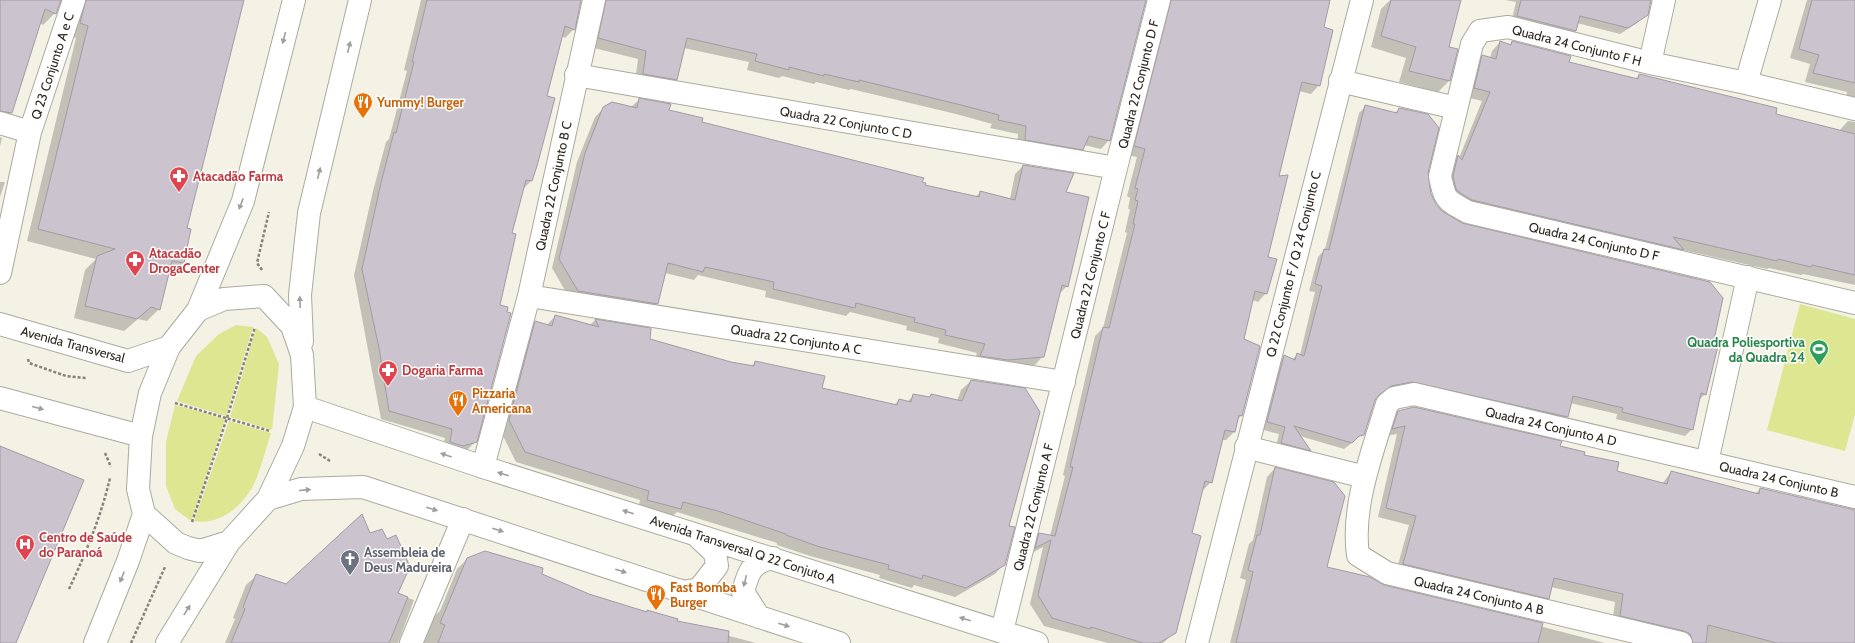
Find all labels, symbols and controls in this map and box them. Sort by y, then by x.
street label: Q 23 Conjunto A e C [27,10,78,122]
street label: Quadra 22 Conjunto D F [1114,18,1163,150]
street label: Quadra 24 Conjunto F H [1510,21,1643,70]
one-way arrow [281,32,287,44]
one-way arrow [346,41,352,53]
restaurant icon: Yummy! Burger [352,91,374,119]
place label: Yummy! Burger [376,94,464,110]
street label: Quadra 22 Conjunto C D [779,103,913,142]
street label: Quadra 22 Conjunto B C [531,120,576,252]
pharmacy icon: Atacadão Farma [168,165,190,193]
one-way arrow [316,167,322,180]
place label: Atacadão Farma [193,168,284,184]
street label: Q 22 Conjunto F / Q 24 Conjunto C [1262,169,1325,359]
one-way arrow [237,199,243,211]
street label: Quadra 22 Conjunto C F [1066,209,1115,341]
street label: Quadra 24 Conjunto D F [1527,218,1661,265]
place label: Atacadão DrogaCenter [149,245,220,276]
pharmacy icon: Atacadão DrogaCenter [124,249,146,277]
one-way arrow [297,295,303,308]
street label: Quadra 22 Conjunto A C [729,321,863,358]
street label: Avenida Transversal [19,322,127,366]
place label: Quadra Poliesportiva da Quadra 24 [1687,334,1806,365]
sports icon: Quadra Poliesportiva da Quadra 24 [1808,338,1830,366]
pharmacy icon: Dogaria Farma [377,359,399,387]
place label: Dogaria Farma [402,362,484,378]
place label: Pizzaria Americana [472,385,532,416]
restaurant icon: Pizzaria Americana [447,389,469,417]
street label: Quadra 24 Conjunto A D [1483,403,1618,450]
one-way arrow [32,405,44,411]
street label: Quadra 22 Conjunto A F [1009,441,1058,573]
one-way arrow [439,451,451,457]
street label: Quadra 24 Conjunto B [1718,458,1840,502]
one-way arrow [497,471,509,477]
one-way arrow [299,486,311,493]
one-way arrow [426,506,438,512]
one-way arrow [621,509,633,515]
street label: Avenida Transversal Q 22 Conjuto A [648,511,838,588]
one-way arrow [492,528,504,534]
place label: Centro de Saúde do Paranoá [39,529,132,560]
hospital icon: Centro de Saúde do Paranoá [14,533,36,561]
place label: Assembleia de Deus Madureira [364,544,453,575]
church icon: Assembleia de Deus Madureira [339,548,361,576]
one-way arrow [615,569,627,575]
one-way arrow [118,571,124,583]
street label: Quadra 24 Conjunto A B [1412,572,1546,619]
one-way arrow [742,575,748,588]
place label: Fast Bomba Burger [670,579,737,610]
restaurant icon: Fast Bomba Burger [645,583,667,611]
one-way arrow [184,604,191,616]
one-way arrow [959,616,971,622]
one-way arrow [779,622,791,628]

